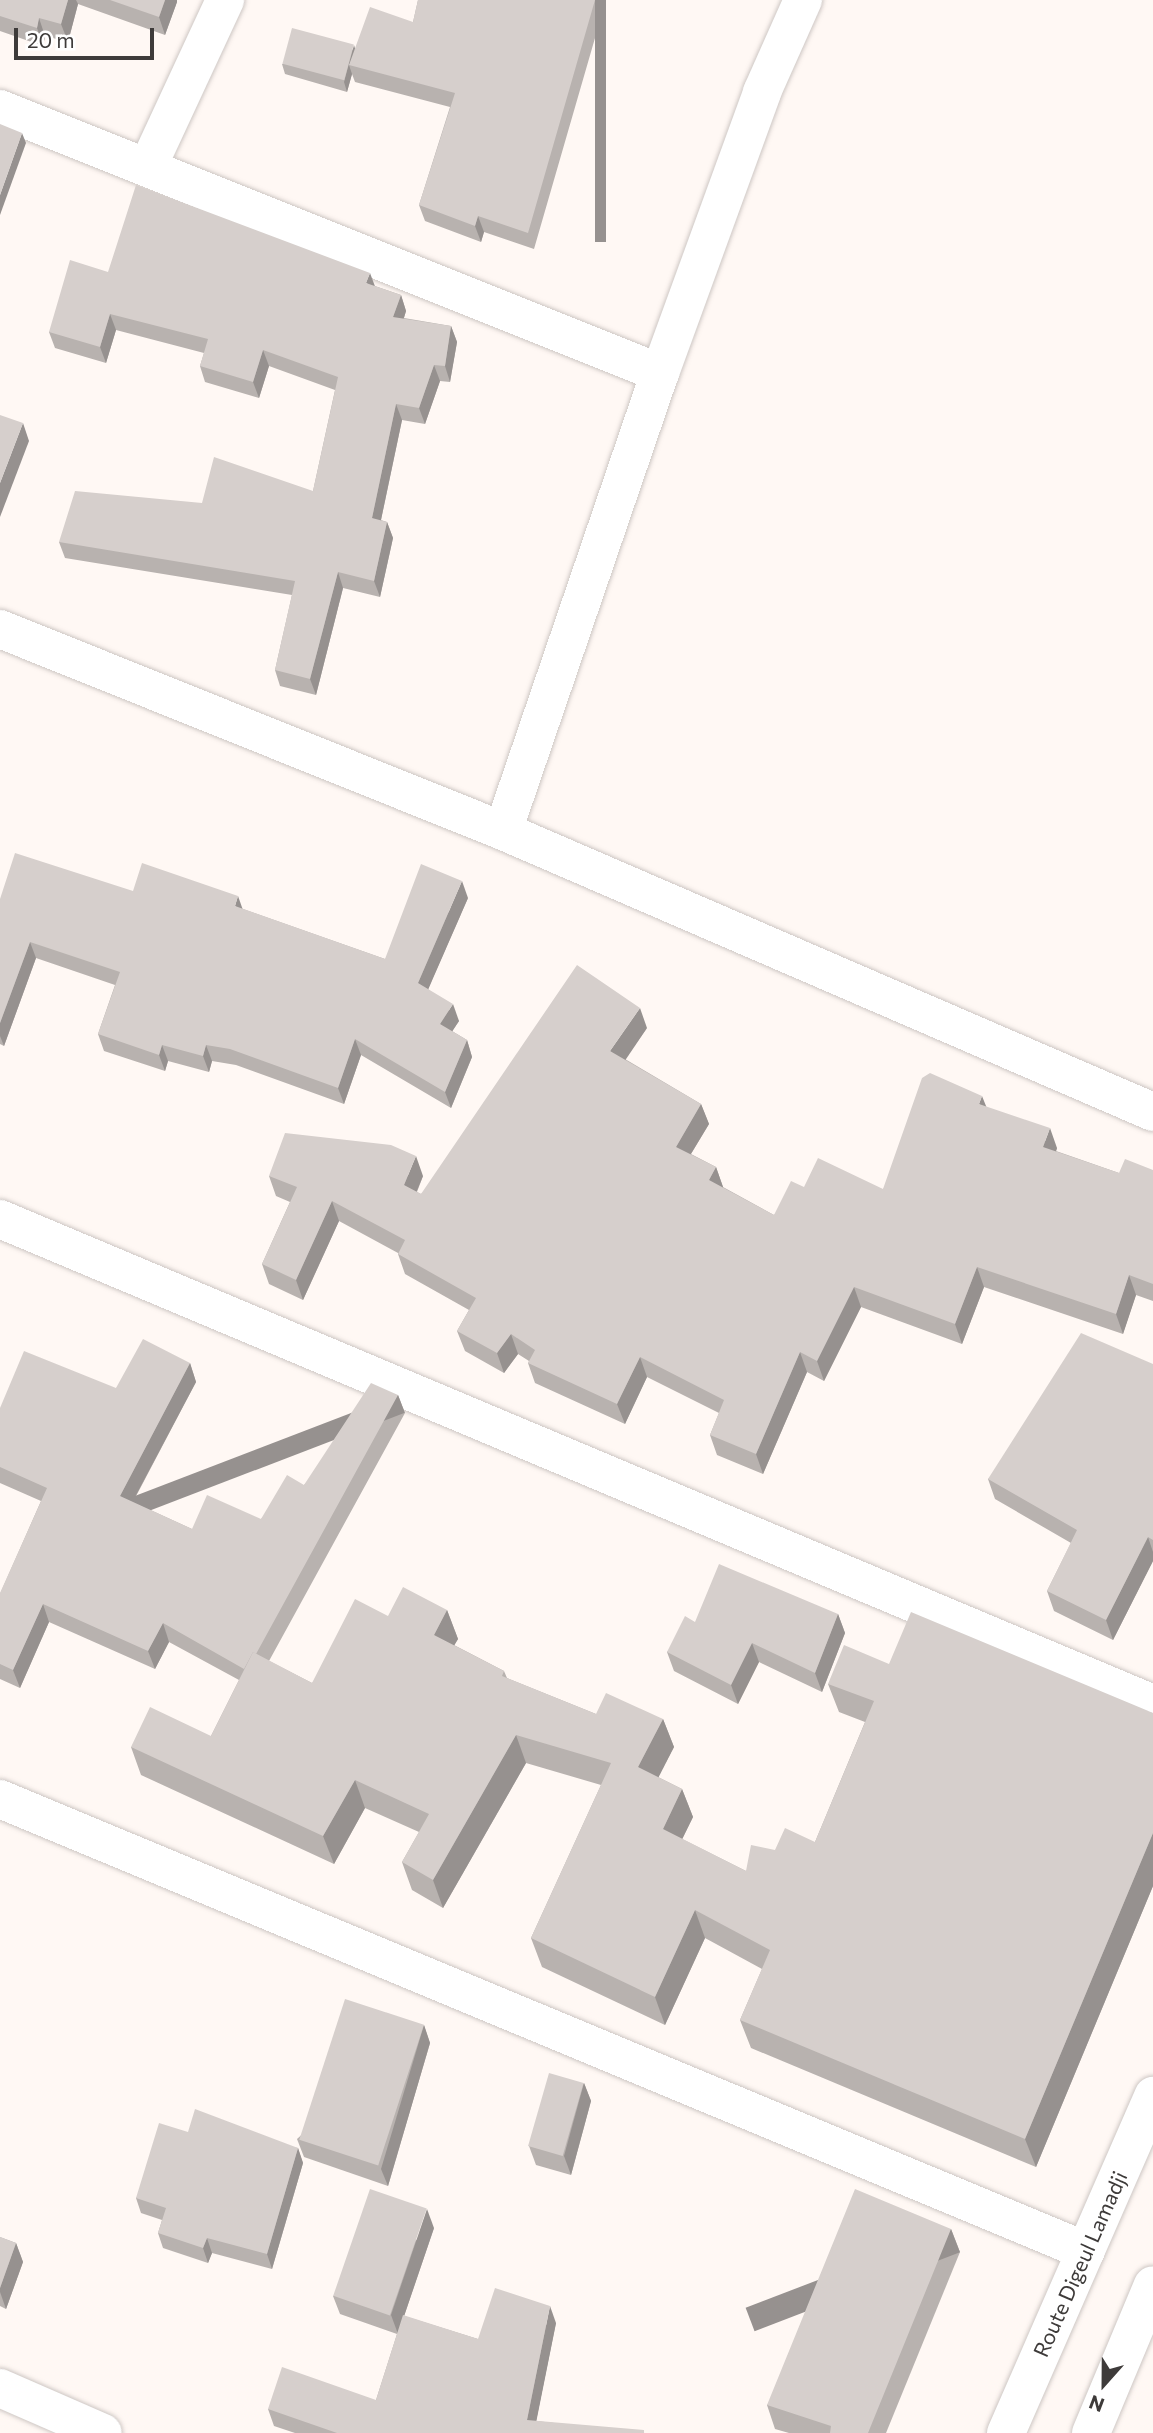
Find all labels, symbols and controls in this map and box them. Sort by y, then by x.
scale bar [18,14,158,58]
text: 20 m [27,27,75,52]
street label: Route Digeul Lamadji [1028,2167,1132,2361]
north arrow [1069,2349,1139,2419]
text: N [1086,2391,1107,2417]

